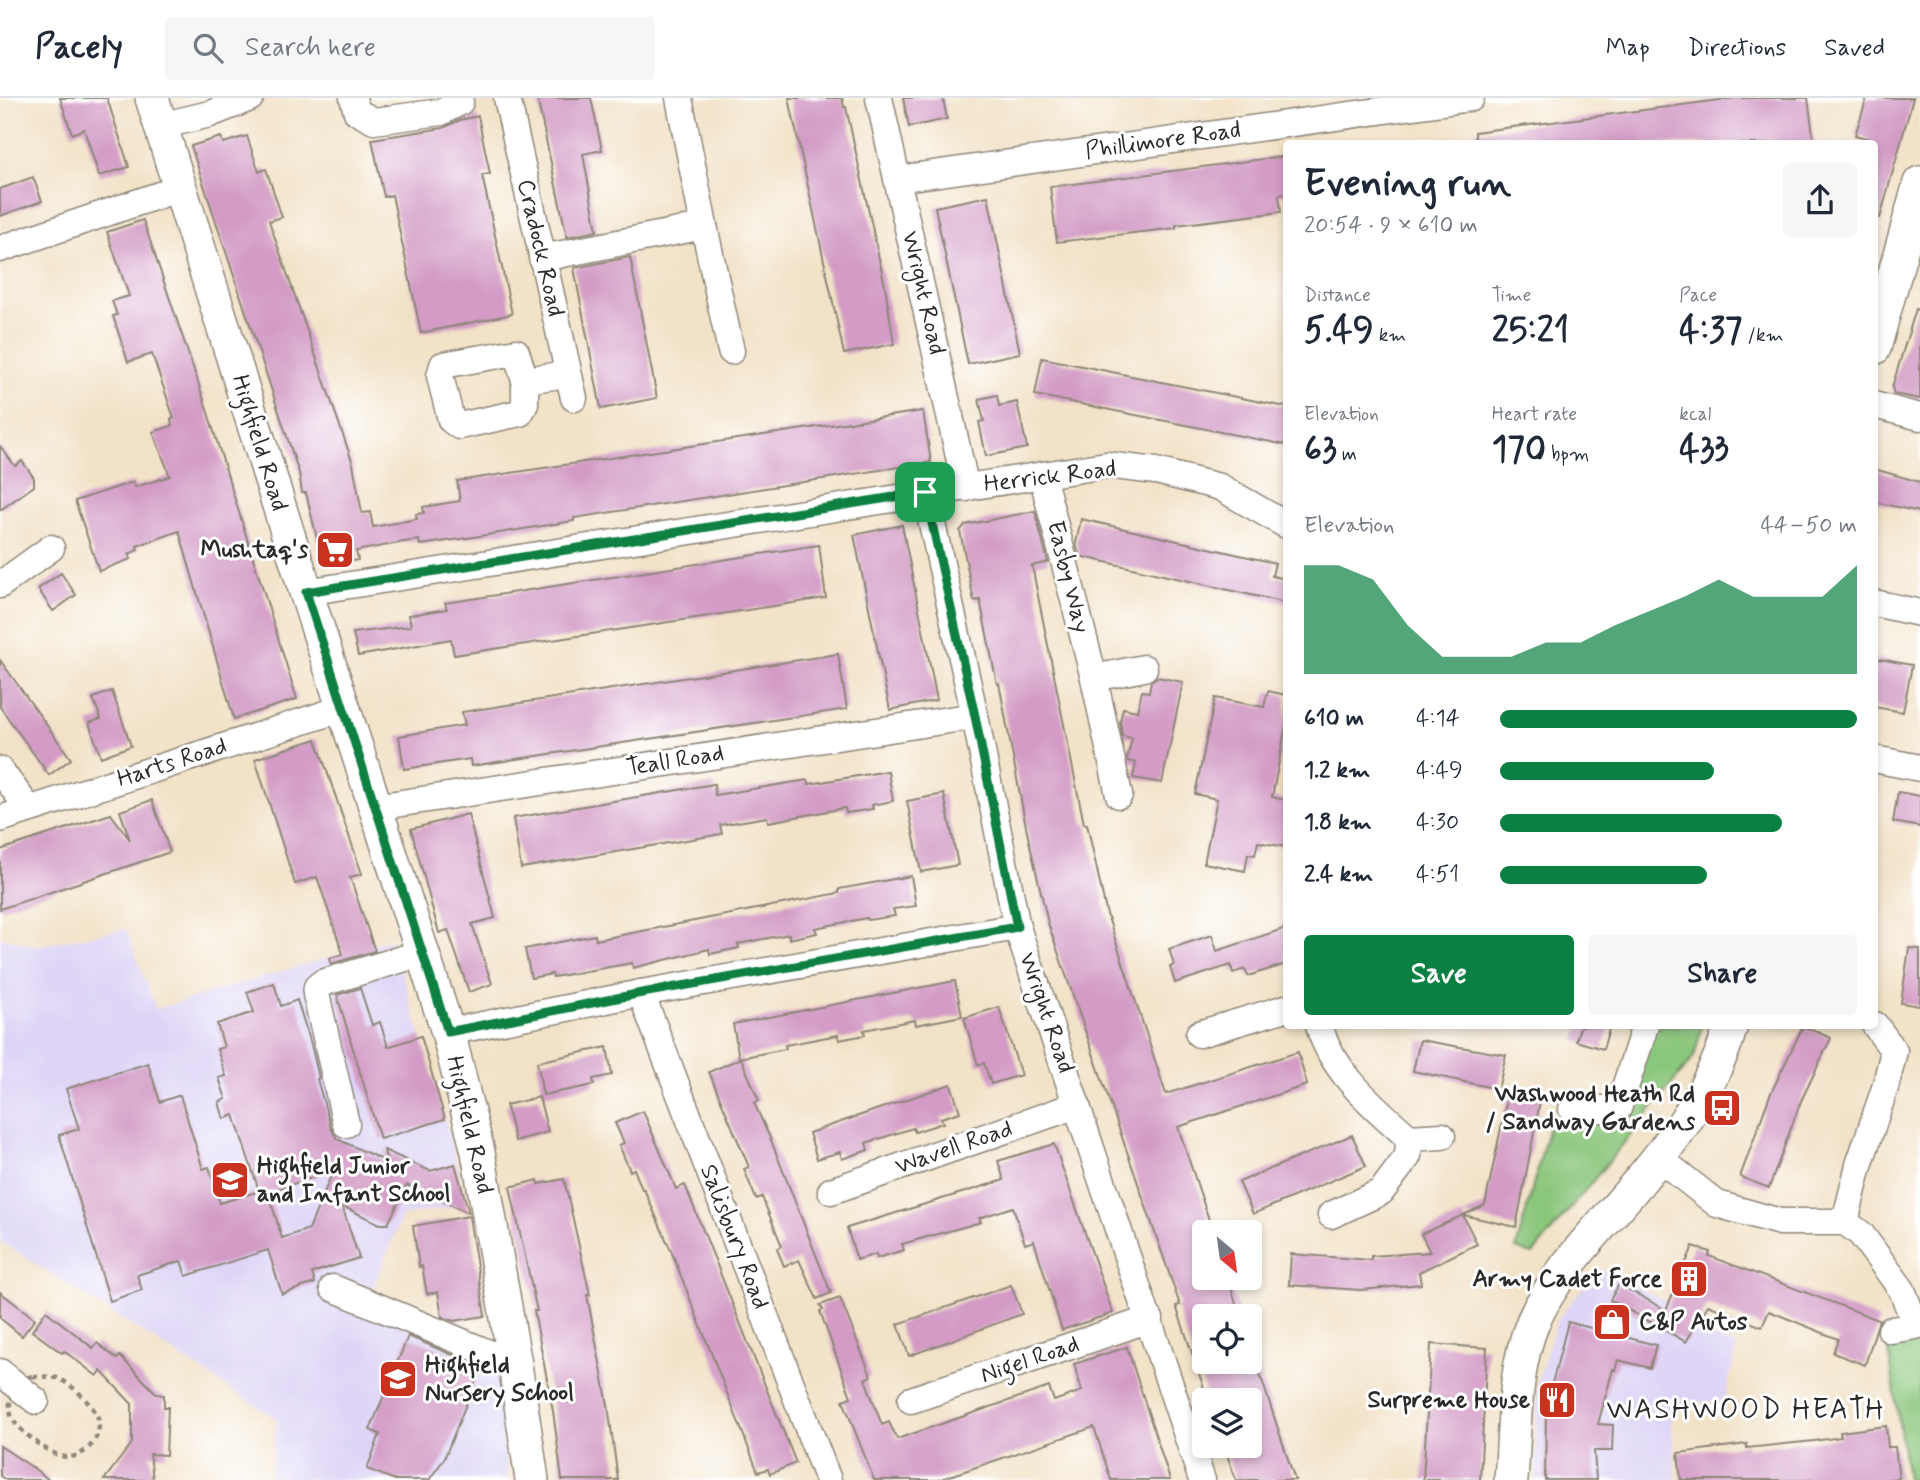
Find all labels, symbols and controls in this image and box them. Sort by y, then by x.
search box [165,17,655,80]
text: Pacely [35,26,123,70]
icon: search [189,29,227,67]
text: Search here [245,31,376,65]
text: Map [1606,33,1650,64]
text: Directions [1688,33,1786,64]
text: Saved [1824,33,1885,64]
street label: Phillimore Road [1083,115,1243,167]
text: Evening run [1304,160,1511,209]
button: share [1783,163,1857,237]
street label: Cradock Road [509,176,571,320]
text: 20:54 · 9 × 610 m [1304,211,1478,241]
street label: Wright Road [892,228,952,358]
text: Distance [1304,283,1371,308]
text: Time [1492,283,1531,308]
text: Pace [1679,283,1717,308]
text: 5.49 [1304,308,1374,354]
text: 25:21 [1492,308,1569,354]
text: 4:37 [1679,308,1742,354]
text: km [1374,323,1406,348]
text: /km [1742,323,1784,348]
street label: Highfield Road [221,371,294,516]
text: Elevation [1304,402,1379,427]
text: Heart rate [1492,402,1577,427]
text: kcal [1679,402,1711,427]
text: 63 [1304,427,1337,473]
text: 170 [1492,427,1546,473]
text: 433 [1679,427,1729,473]
text: m [1337,442,1357,467]
text: bpm [1546,442,1589,467]
street label: Herrick Road [982,454,1118,500]
pin [895,462,955,522]
icon: arrive [906,473,944,511]
text: Elevation [1304,511,1395,541]
text: 44–50 m [1760,511,1857,541]
street label: Easby Way [1039,518,1097,636]
supermarket icon: Mushtaq's [314,529,356,571]
place label: Mushtaq's [201,535,308,566]
text: 610 m [1304,704,1364,734]
text: 4:14 [1416,704,1460,734]
street label: Harts Road [113,731,231,795]
street label: Teall Road [624,738,726,784]
text: 1.2 km [1304,756,1370,786]
text: 4:49 [1416,756,1463,786]
text: 1.8 km [1304,808,1372,838]
text: 4:30 [1416,808,1459,838]
text: 2.4 km [1304,860,1373,890]
text: 4:51 [1416,860,1459,890]
button: Save [1304,935,1574,1015]
button: Share [1588,935,1857,1015]
street label: Wright Road [1009,949,1081,1078]
street label: Highfield Road [435,1053,500,1198]
place label: Washwood Heath Rd / Sandway Gardens [1486,1079,1695,1138]
bus stop icon: Washwood Heath Rd / Sandway Gardens [1701,1087,1743,1129]
street label: Wavell Road [891,1114,1017,1182]
place label: Highfield Junior and Infant School [257,1151,451,1210]
school or university icon: Highfield Junior and Infant School [209,1159,251,1201]
street label: Salisbury Road [692,1160,776,1314]
north arrow [1192,1220,1262,1290]
map controls [1192,1220,1262,1458]
building icon: Army Cadet Force [1668,1258,1710,1300]
place label: Army Cadet Force [1472,1264,1662,1295]
shop icon: C&P Autos [1591,1301,1633,1343]
button: locate [1192,1304,1262,1374]
place label: C&P Autos [1639,1307,1748,1338]
street label: Nigel Road [977,1329,1084,1394]
place label: Highfield Nursery School [425,1350,574,1409]
school or university icon: Highfield Nursery School [377,1358,419,1400]
restaurant icon: Surpreme House [1536,1379,1578,1421]
place label: Surpreme House [1368,1385,1531,1416]
button: layers [1192,1388,1262,1458]
district label: WASHWOOD HEATH [1607,1392,1886,1429]

